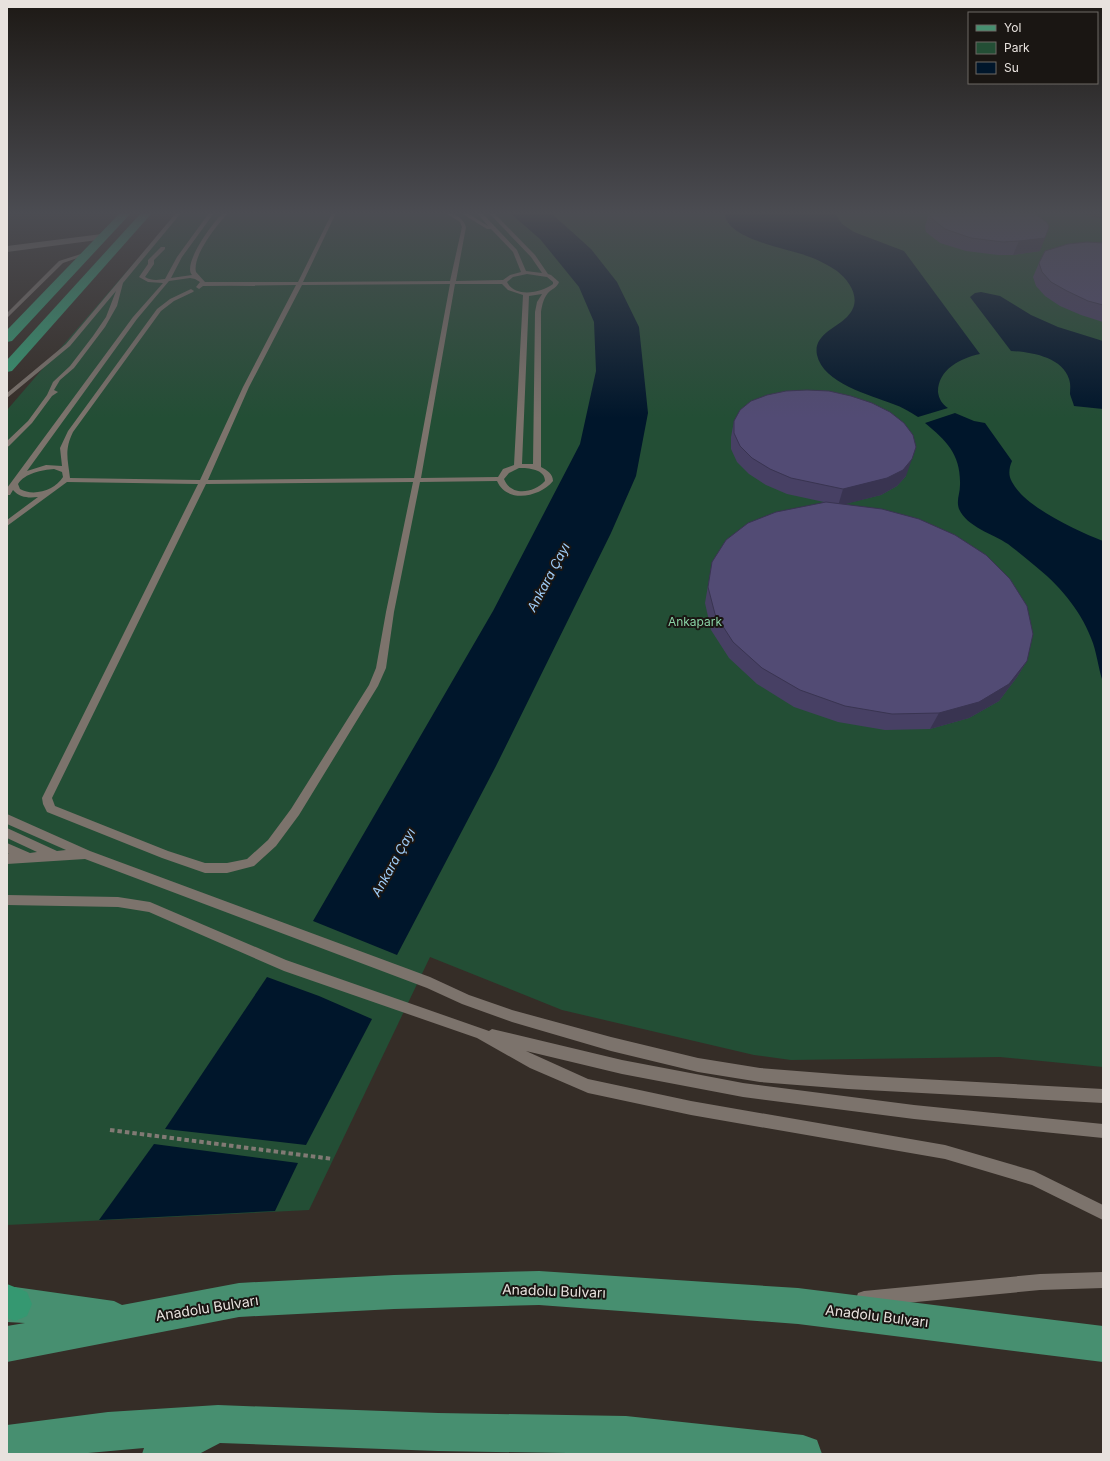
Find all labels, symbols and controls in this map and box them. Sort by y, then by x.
legend [968,12,1098,84]
text: Yol [1004,20,1021,35]
text: Park [1004,40,1030,55]
text: Su [1004,60,1019,75]
water label: Ankara Çayı [523,540,573,615]
park label: Ankapark [668,614,723,629]
water label: Ankara Çayı [367,825,418,900]
street label: Anadolu Bulvarı [502,1280,606,1301]
street label: Anadolu Bulvarı [154,1291,260,1324]
street label: Anadolu Bulvarı [825,1301,930,1330]

